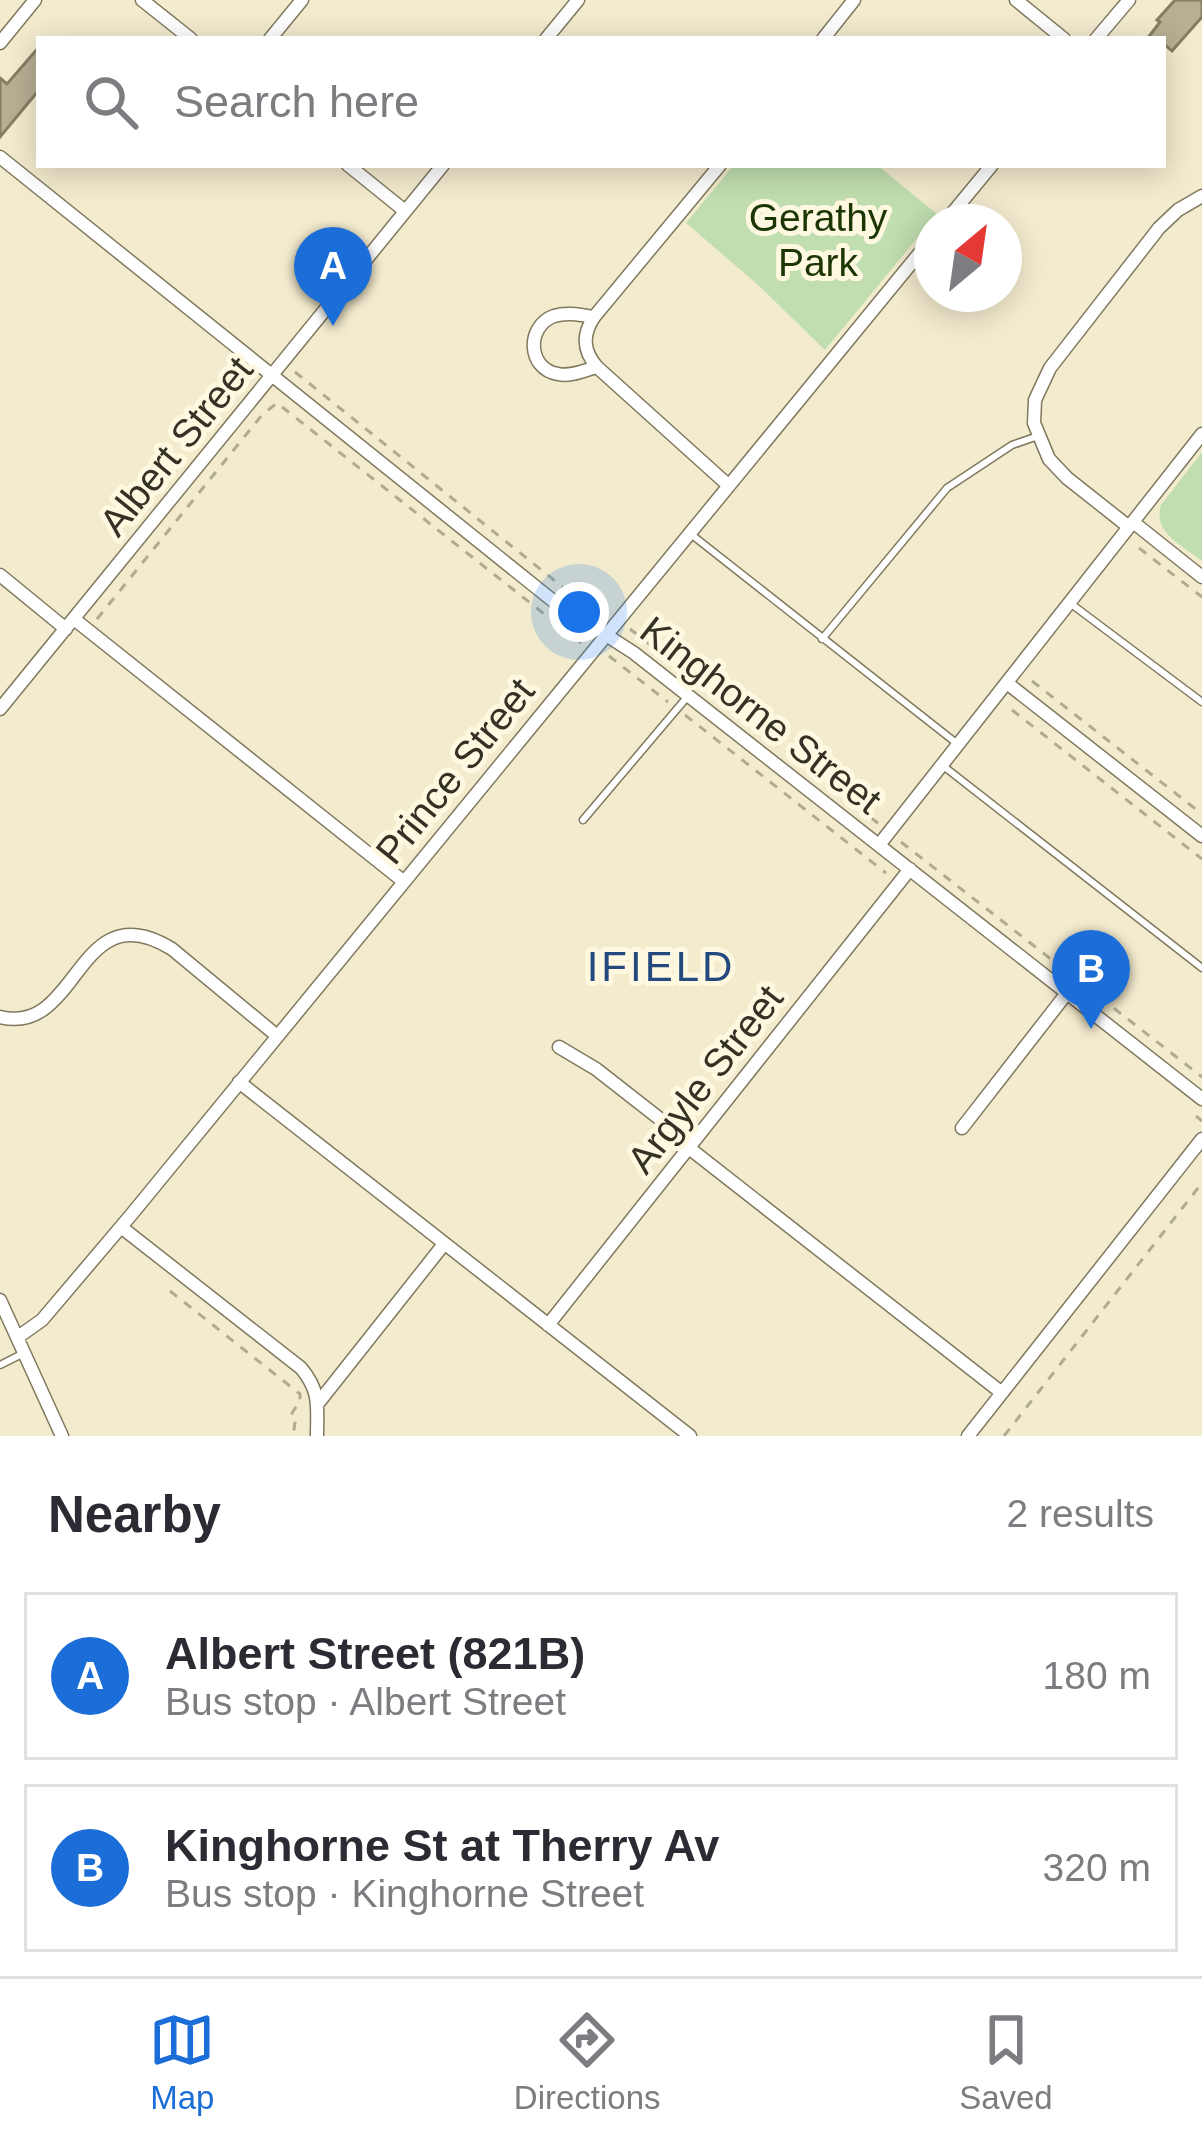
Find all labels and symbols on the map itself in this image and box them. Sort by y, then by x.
park label: Gerathy Park [749,196,888,284]
north arrow [914,204,1022,312]
pin: A [294,227,372,326]
street label: Albert Street [91,348,261,544]
your location [549,582,609,642]
street label: Kinghorne Street [632,608,890,822]
street label: Prince Street [367,670,543,872]
pin: B [1052,930,1130,1029]
district label: IFIELD [587,943,735,990]
street label: Argyle Street [619,977,791,1181]

